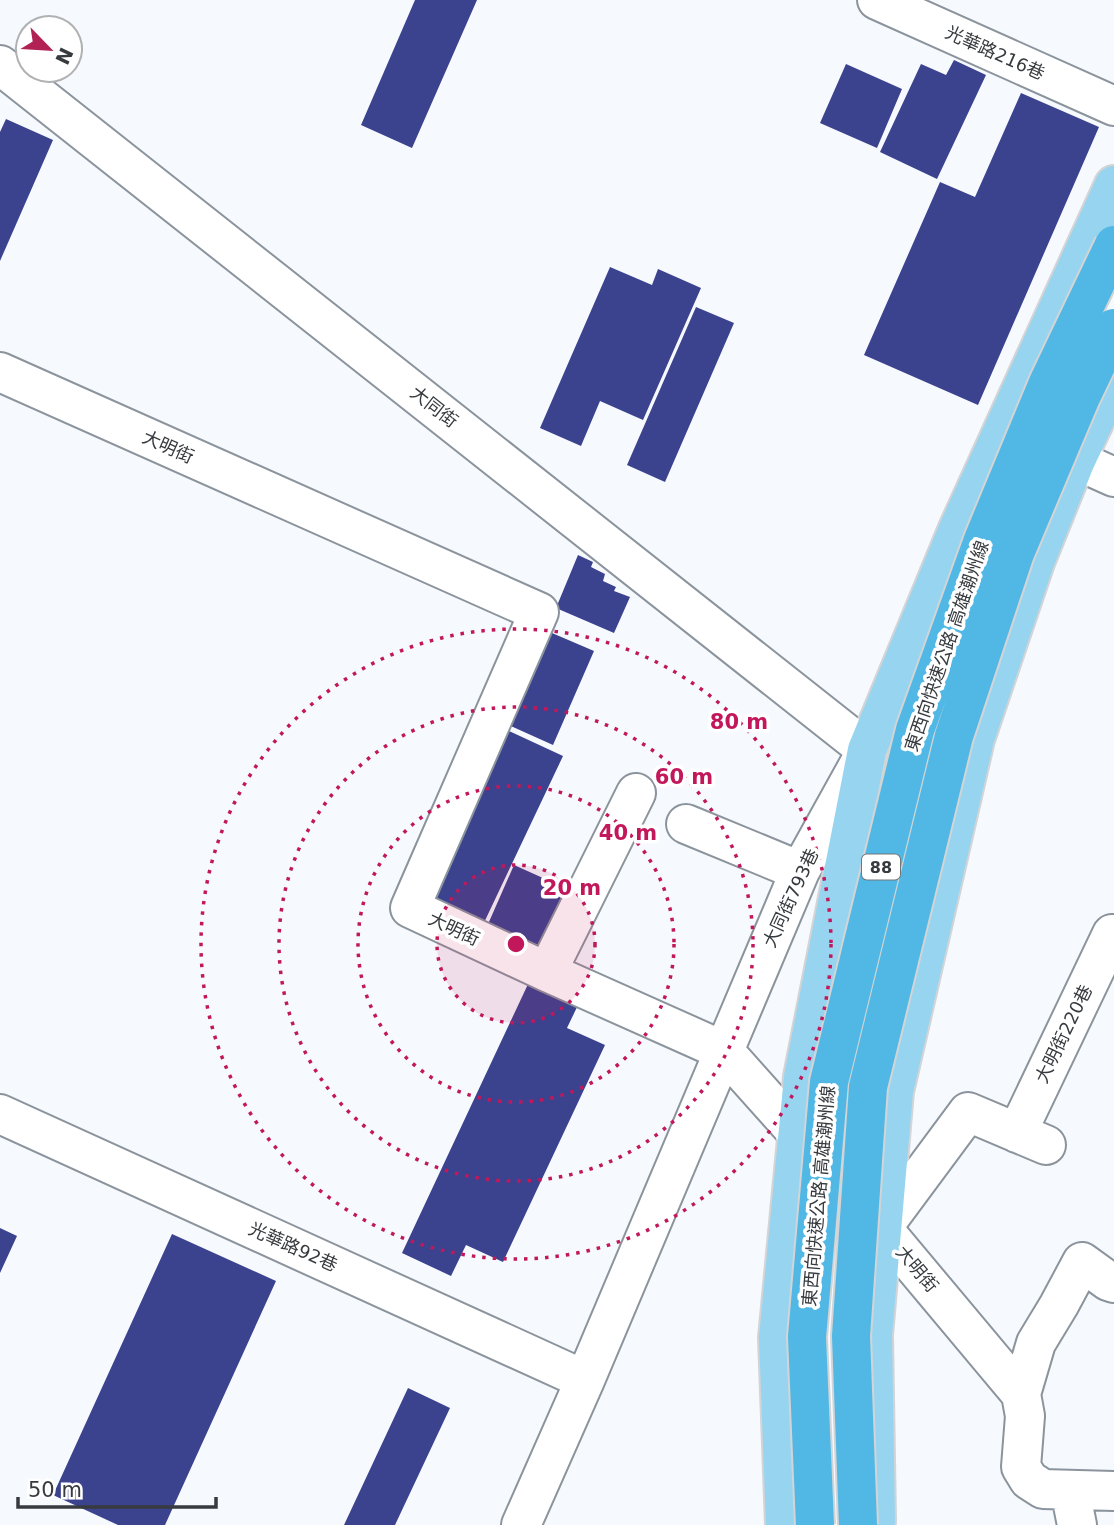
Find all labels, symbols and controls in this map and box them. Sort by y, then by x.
north arrow [14,14,84,84]
street label: 光華路216巷 [942,21,1048,84]
text: N [51,44,78,68]
street label: 大同街 [407,382,462,432]
street label: 大明街 [139,426,197,467]
street label: 東西向快速公路 高雄潮州線 [901,538,993,754]
text: 80 m [710,710,768,734]
text: 60 m [655,765,713,789]
text: 40 m [599,821,657,845]
street label: 大同街793巷 [759,845,823,950]
road number: 88 [862,854,900,880]
text: 20 m [543,876,601,900]
street label: 大明街 [425,908,483,949]
centre of rings [504,932,528,956]
street label: 大明街220巷 [1031,981,1096,1086]
street label: 東西向快速公路 高雄潮州線 [798,1085,839,1307]
street label: 光華路92巷 [246,1218,341,1275]
street label: 大明街 [892,1241,943,1296]
scale bar [18,1466,215,1510]
text: 50 m [28,1478,82,1502]

